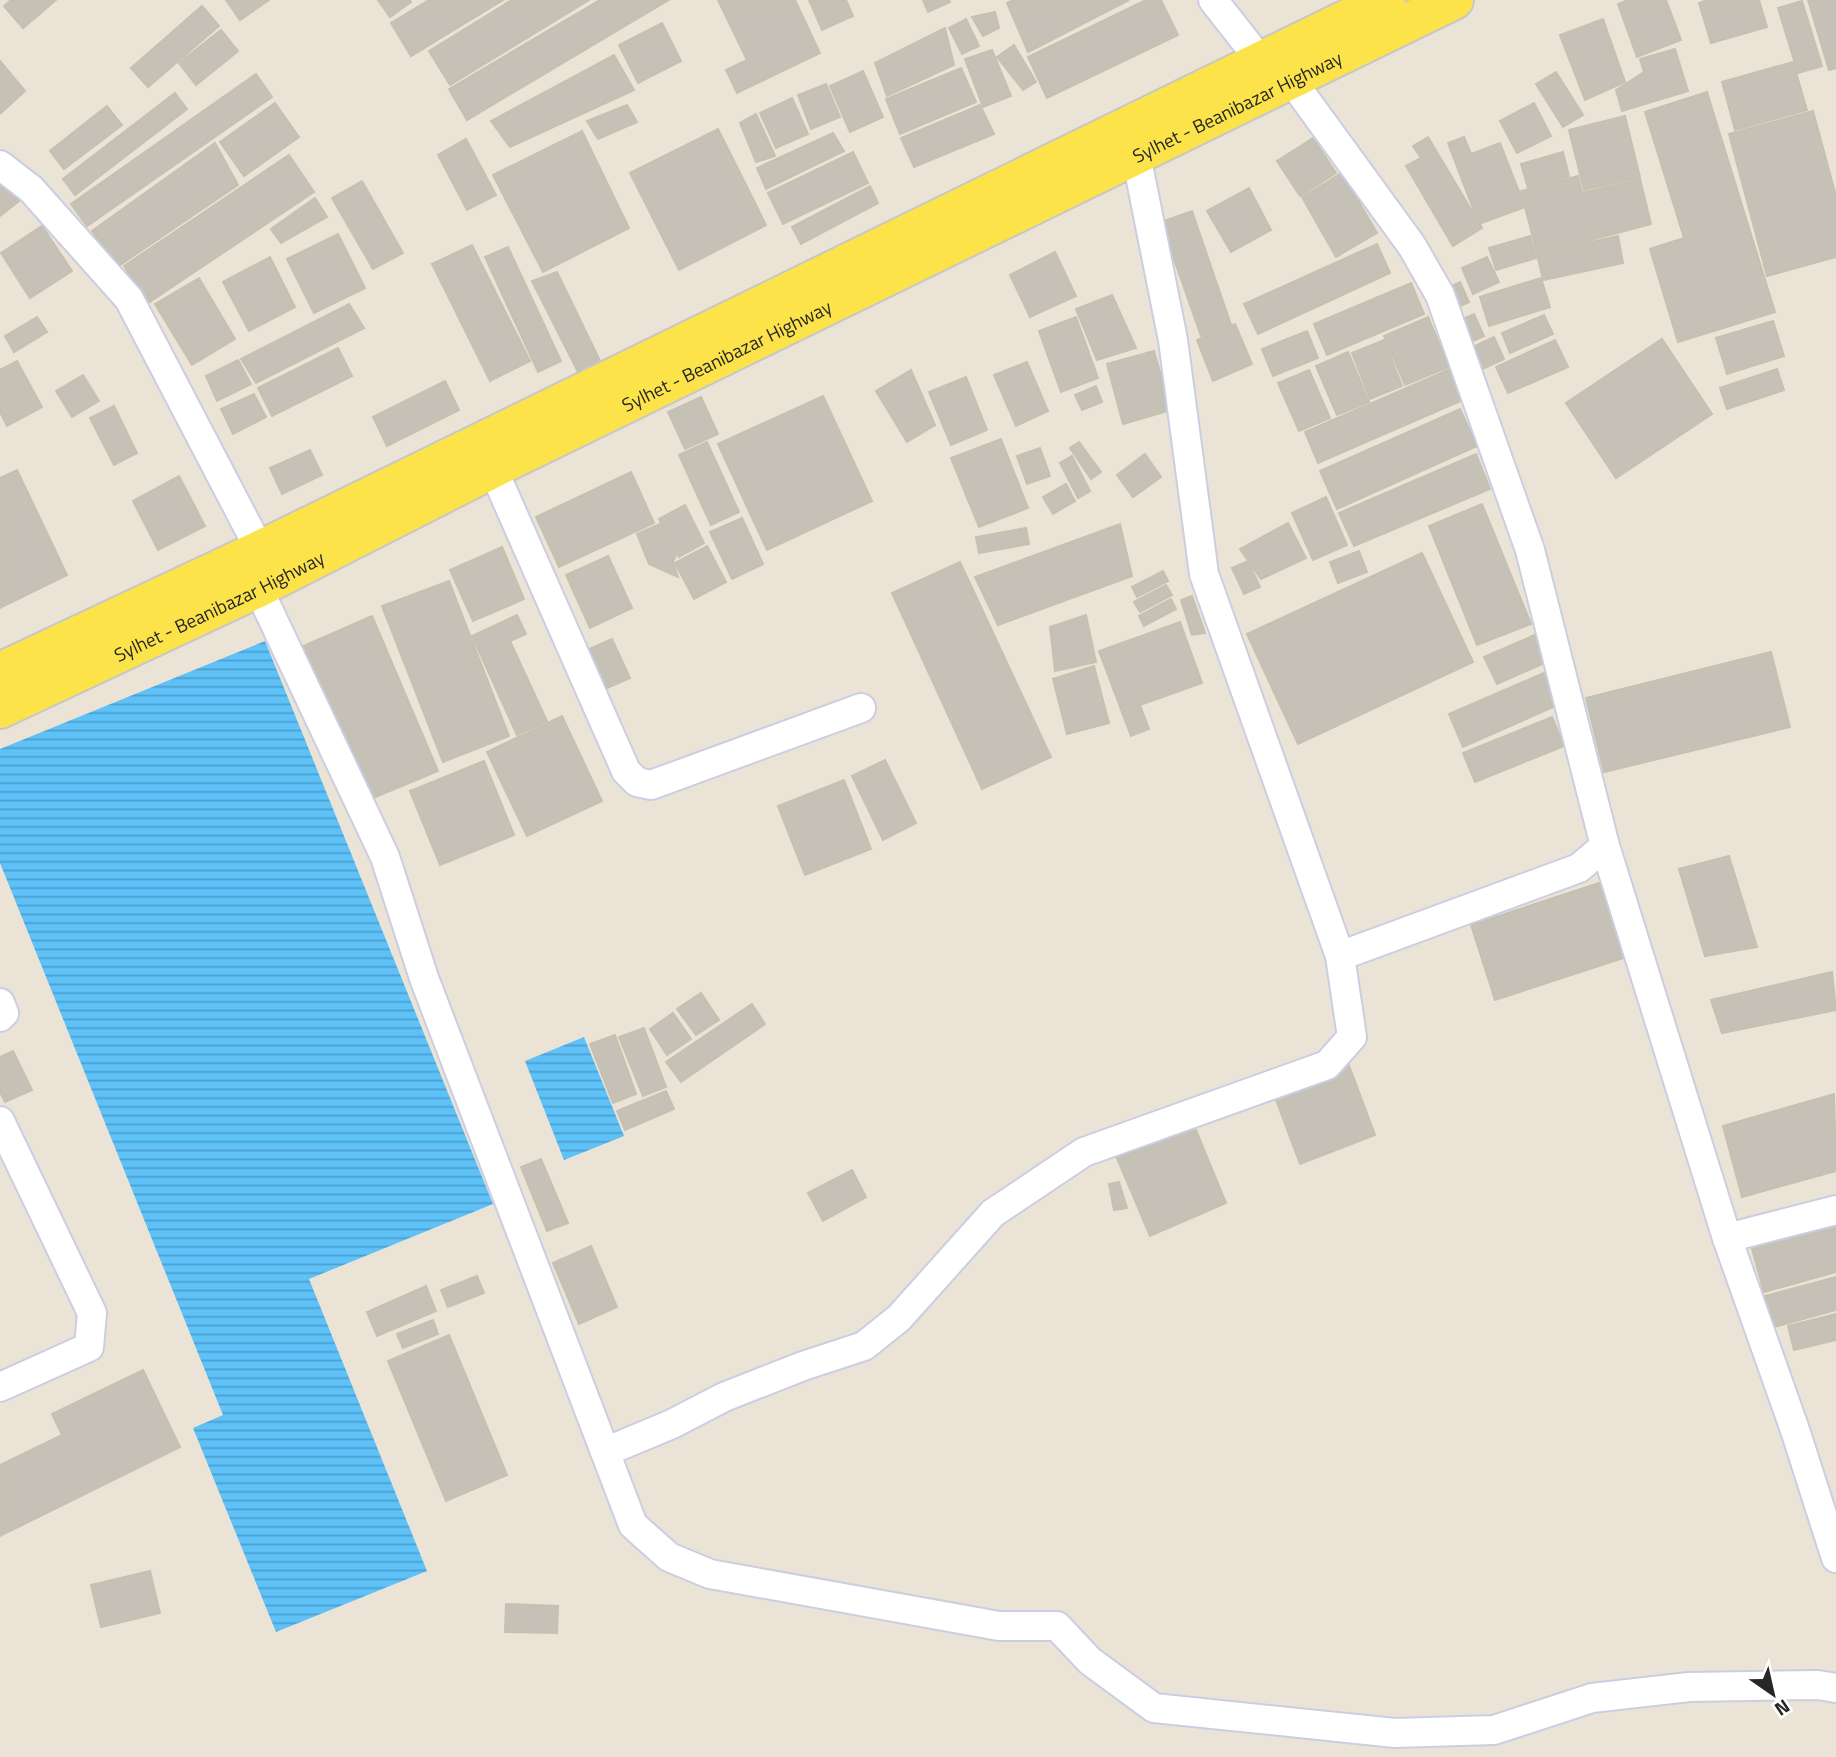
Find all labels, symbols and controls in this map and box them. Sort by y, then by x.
street label: Sylhet - Beanibazar Highway [1127,42,1347,169]
street label: Sylhet - Beanibazar Highway [616,291,836,418]
street label: Sylhet - Beanibazar Highway [109,542,329,668]
north arrow [1738,1659,1808,1729]
text: N [1769,1693,1796,1724]

